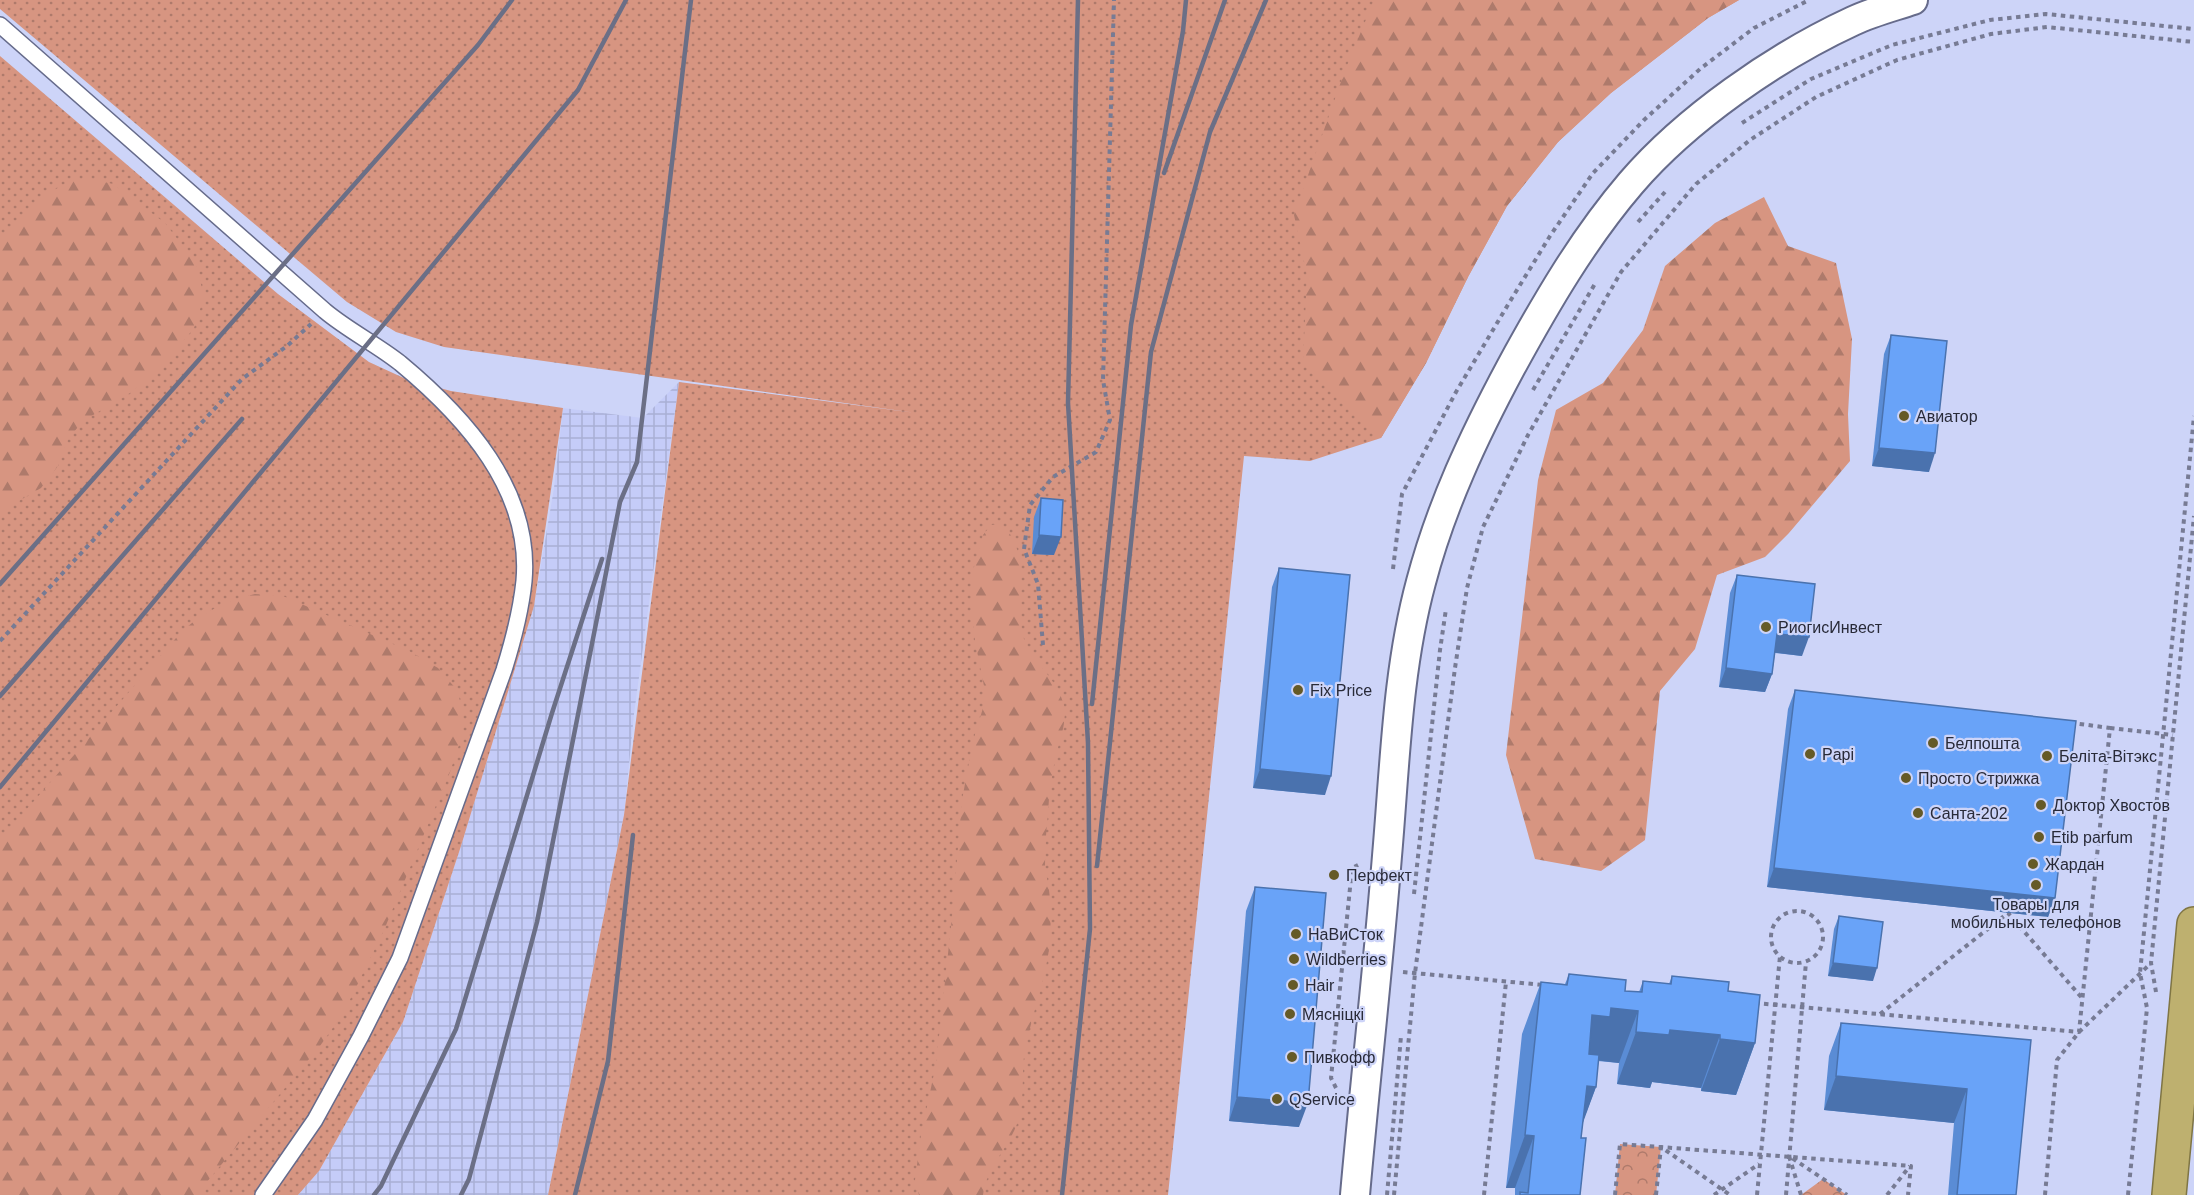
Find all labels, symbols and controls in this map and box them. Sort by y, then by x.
place label: Авиатор [1916,408,1978,425]
marker: Авиатор [1897,409,1911,423]
place label: РиогисИнвест [1778,619,1883,636]
marker: РиогисИнвест [1759,620,1773,634]
place label: Fix Price [1310,682,1372,699]
marker: Fix Price [1291,683,1305,697]
place label: Белпошта [1945,735,2020,752]
marker: Белпошта [1926,736,1940,750]
place label: Papi [1822,746,1854,763]
marker: Papi [1803,747,1817,761]
place label: Беліта-Вітэкс [2059,748,2157,765]
marker: Беліта-Вітэкс [2040,749,2054,763]
place label: Просто Стрижка [1918,770,2040,787]
marker: Просто Стрижка [1899,771,1913,785]
place label: Доктор Хвостов [2053,797,2170,814]
marker: Доктор Хвостов [2034,798,2048,812]
place label: Санта-202 [1930,805,2008,822]
marker: Санта-202 [1911,806,1925,820]
place label: Etib parfum [2051,829,2133,846]
marker: Etib parfum [2032,830,2046,844]
place label: Жардан [2045,856,2104,873]
marker: Жардан [2026,857,2040,871]
place label: Перфект [1346,867,1413,884]
marker: Перфект [1327,868,1341,882]
marker: Товары для мобильных телефонов [2029,878,2043,892]
place label: Товары для мобильных телефонов [1951,896,2121,931]
place label: НаВиСток [1308,926,1384,943]
marker: НаВиСток [1289,927,1303,941]
place label: Wildberries [1306,951,1386,968]
marker: Wildberries [1287,952,1301,966]
place label: Hair [1305,977,1335,994]
marker: Hair [1286,978,1300,992]
place label: Мясніцкі [1302,1006,1364,1023]
marker: Мясніцкі [1283,1007,1297,1021]
place label: Пивкофф [1304,1049,1375,1066]
marker: Пивкофф [1285,1050,1299,1064]
place label: QService [1289,1091,1355,1108]
marker: QService [1270,1092,1284,1106]

